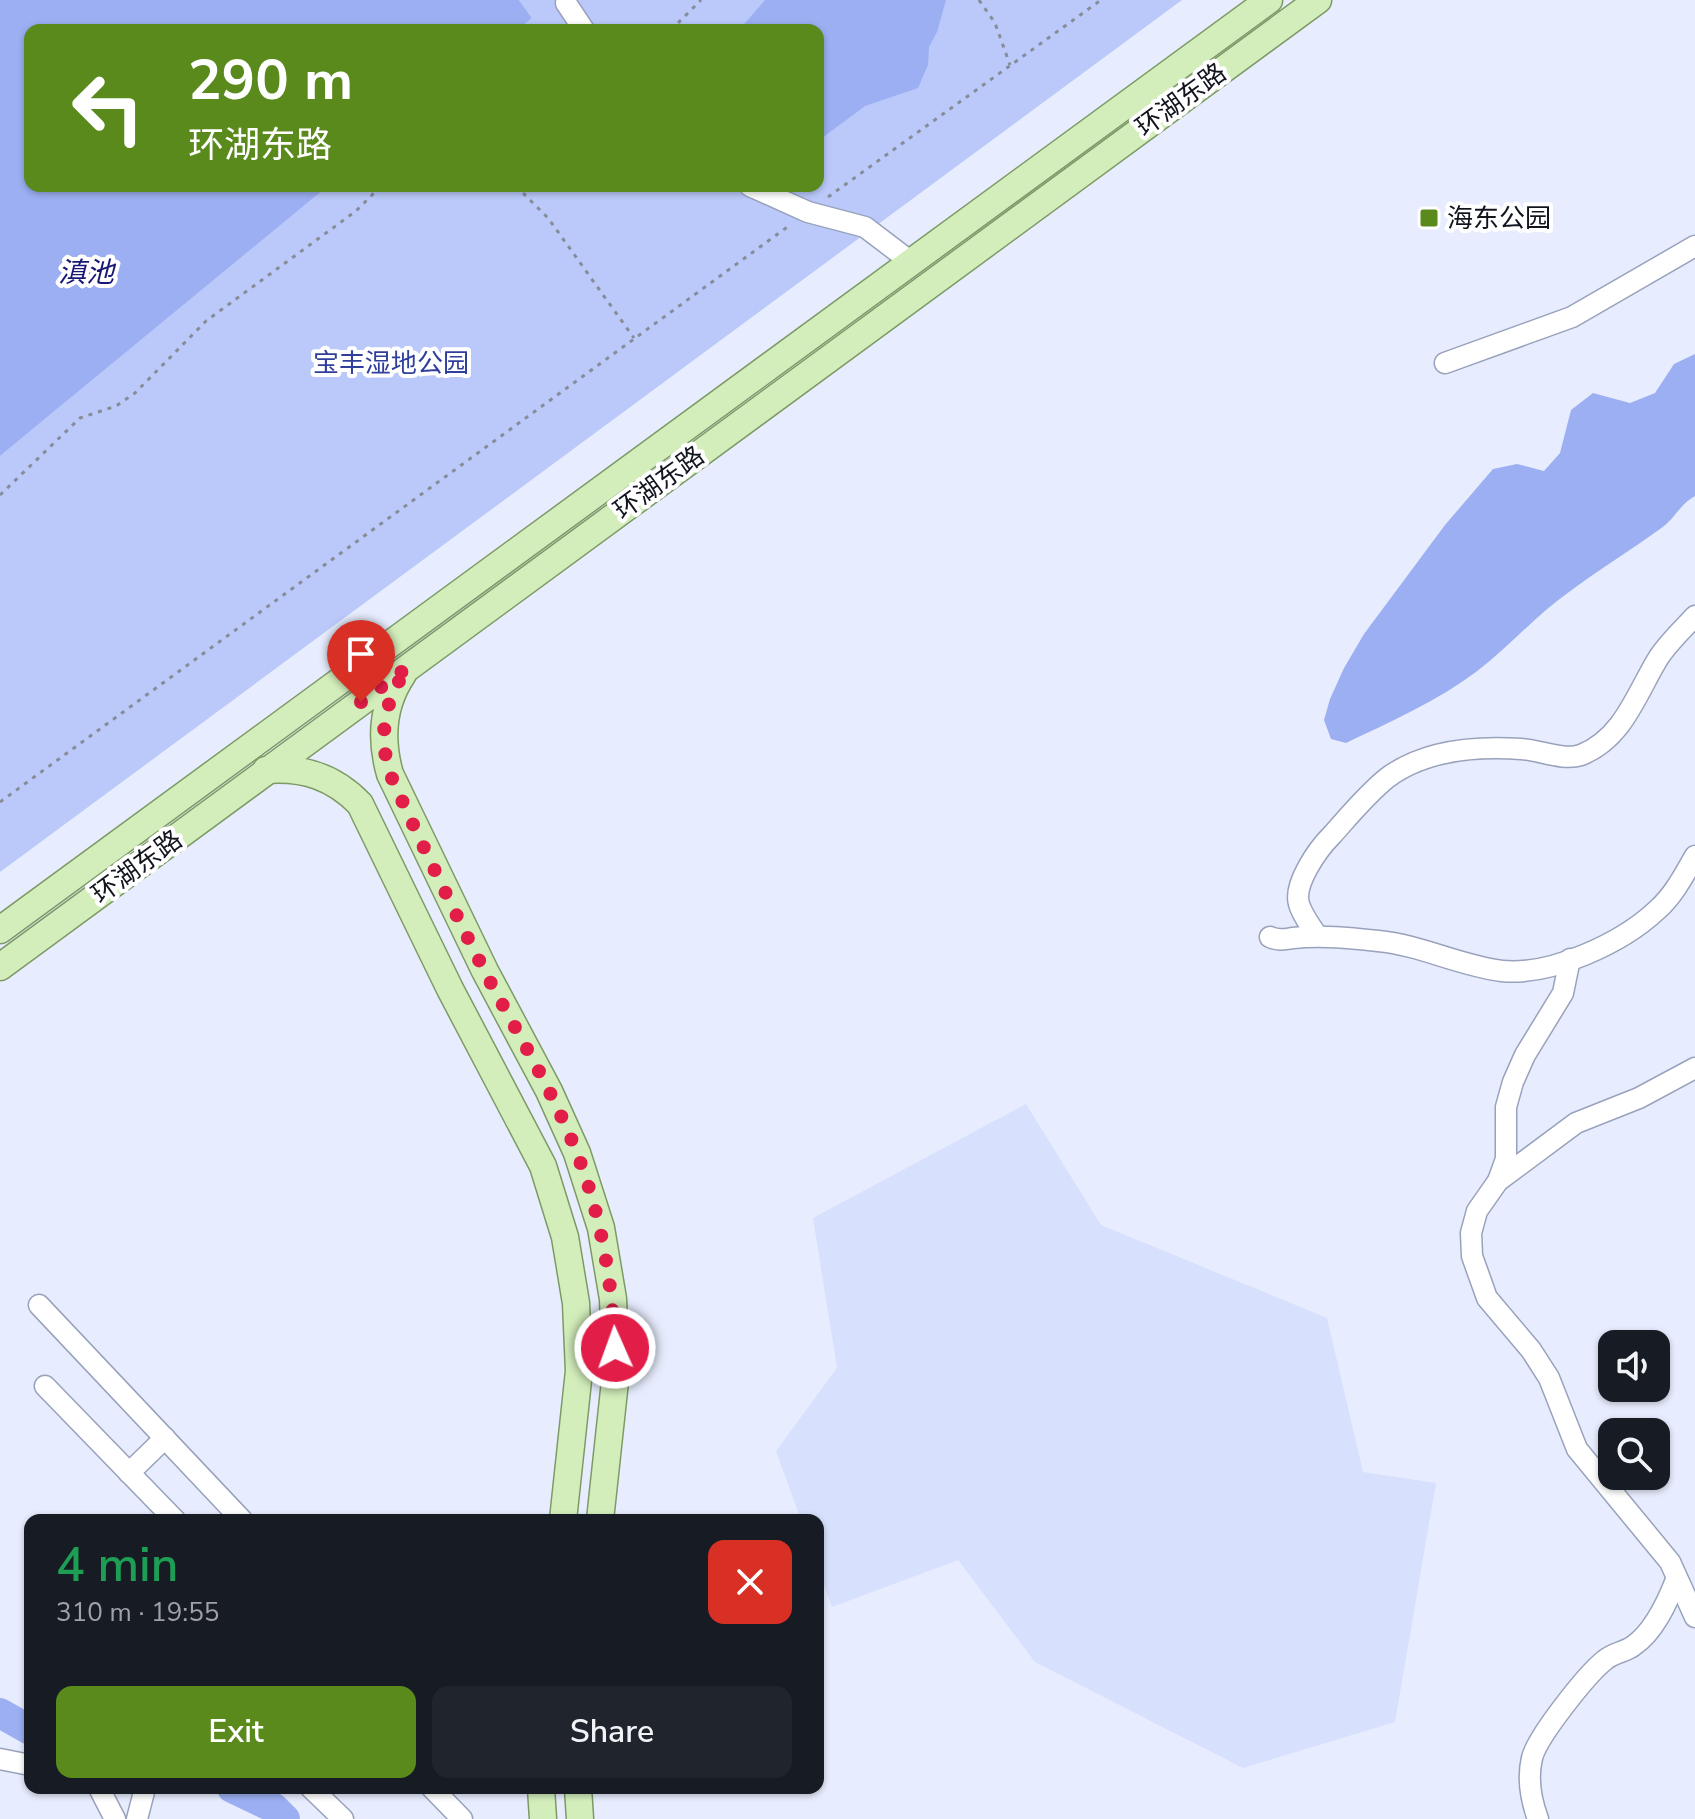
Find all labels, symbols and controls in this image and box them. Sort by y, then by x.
text: 290 m [188,42,353,119]
street label: 环湖东路 [1129,55,1233,145]
icon: left [56,56,160,160]
text: 环湖东路 [188,121,332,170]
place label: 海东公园 [1447,201,1551,236]
marker: 海东公园 [1418,207,1440,229]
water label: 滇池 [58,254,117,292]
park label: 宝丰湿地公园 [313,346,469,381]
street label: 环湖东路 [607,438,711,528]
pin [327,620,395,702]
icon: arrive [339,632,383,676]
street label: 环湖东路 [85,822,189,912]
position arrow [573,1306,657,1390]
map controls [1598,1330,1670,1490]
button: sound [1598,1330,1670,1402]
button: search [1598,1418,1670,1490]
text: 4 min [56,1532,178,1598]
button: close [708,1540,792,1624]
text: 310 m · 19:55 [56,1595,219,1630]
button: Exit [56,1686,416,1778]
button: Share [432,1686,792,1778]

